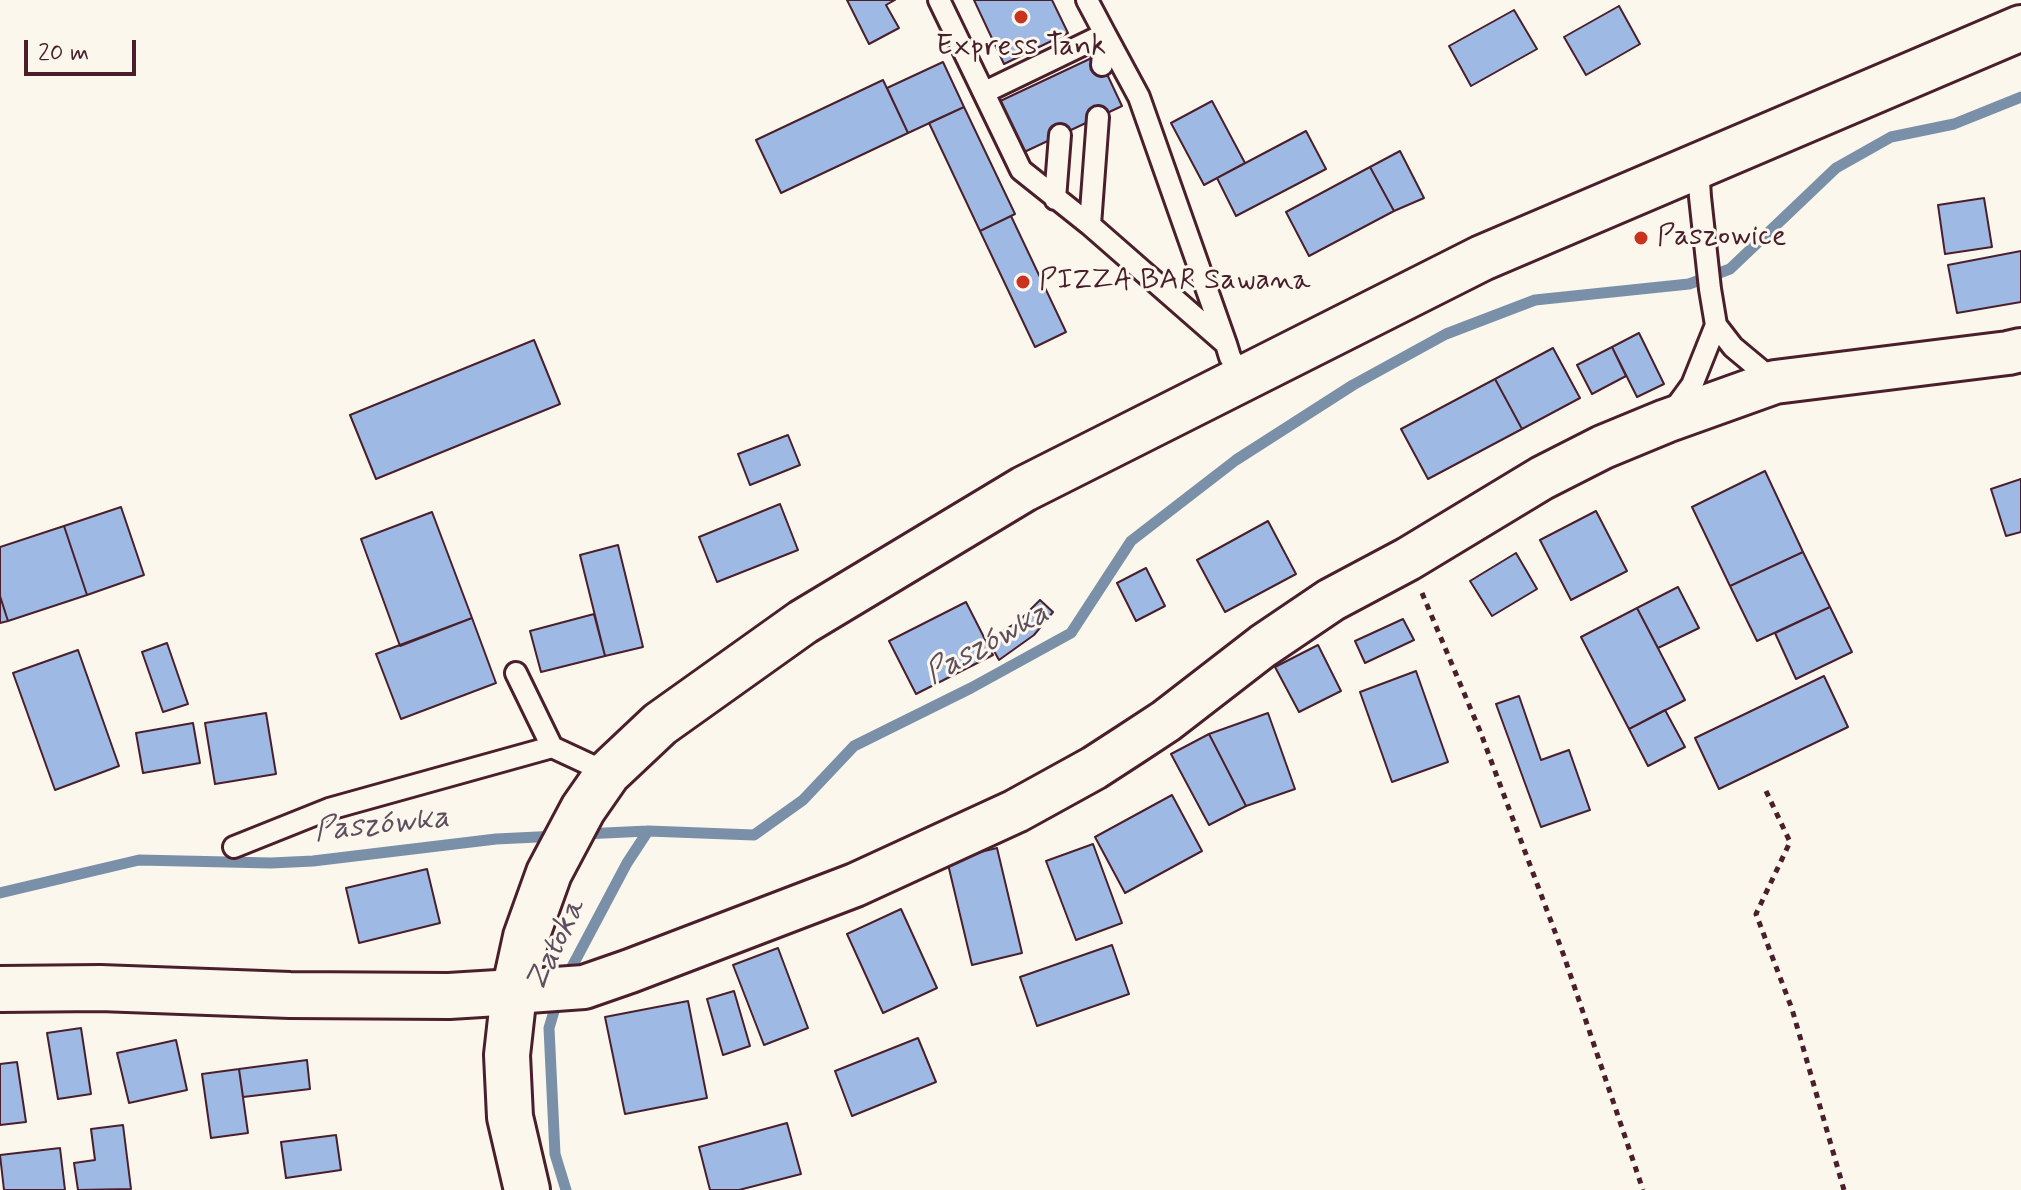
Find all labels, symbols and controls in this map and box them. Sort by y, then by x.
marker: Express Tank [1012,8,1030,26]
scale bar [28,24,140,74]
place label: Express Tank [936,30,1106,66]
text: 20 m [38,38,89,69]
place label: Paszowice [1657,220,1786,256]
marker: Paszowice [1632,229,1650,247]
place label: PIZZA BAR Sawana [1039,264,1311,300]
marker: PIZZA BAR Sawana [1014,273,1032,291]
water label: Paszówka [919,595,1057,695]
water label: Paszówka [313,800,451,852]
water label: Zatoka [518,894,596,998]

